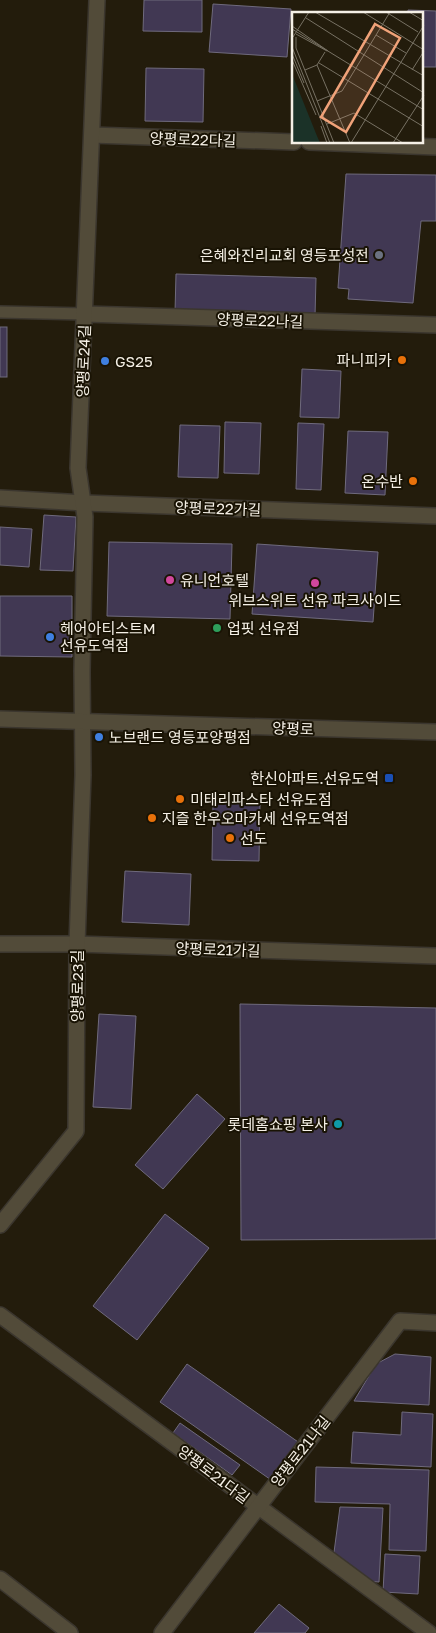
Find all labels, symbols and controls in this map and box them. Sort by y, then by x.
inset map [292,12,424,144]
street label: 양평로22다길 [150,128,236,150]
place label: 은혜와진리교회 영등포성전 [200,246,369,264]
marker: 은혜와진리교회 영등포성전 [373,249,385,261]
street label: 양평로22나길 [217,309,303,331]
street label: 양평로24길 [73,324,93,398]
place label: 파니피카 [337,351,392,369]
place label: GS25 [115,352,153,370]
marker: 파니피카 [396,354,408,366]
marker: GS25 [99,355,111,367]
place label: 온수반 [362,472,403,490]
marker: 온수반 [407,475,419,487]
street label: 양평로22가길 [175,497,261,519]
place label: 유니언호텔 [180,571,249,589]
marker: 유니언호텔 [164,574,176,586]
marker: 위브스위트 선유 파크사이드 [309,577,321,589]
place label: 위브스위트 선유 파크사이드 [228,591,402,609]
place label: 헤어아티스트M 선유도역점 [60,619,156,654]
place label: 업핏 선유점 [227,619,300,637]
marker: 업핏 선유점 [211,622,223,634]
marker: 헤어아티스트M 선유도역점 [44,631,56,643]
street label: 양평로 [272,718,314,738]
place label: 노브랜드 영등포양평점 [109,728,251,746]
marker: 노브랜드 영등포양평점 [93,731,105,743]
place label: 한신아파트.선유도역 [250,769,379,787]
marker: 한신아파트.선유도역 [383,772,395,784]
place label: 미태리파스타 선유도점 [190,790,332,808]
marker: 미태리파스타 선유도점 [174,793,186,805]
place label: 지즐 한우오마카세 선유도역점 [162,809,349,827]
marker: 지즐 한우오마카세 선유도역점 [146,812,158,824]
place label: 선도 [240,829,268,847]
marker: 선도 [224,832,236,844]
street label: 양평로21가길 [175,939,261,959]
street label: 양평로23길 [68,950,86,1022]
place label: 롯데홈쇼핑 본사 [228,1115,328,1133]
marker: 롯데홈쇼핑 본사 [332,1118,344,1130]
street label: 양평로21나길 [267,1412,333,1490]
street label: 양평로21다길 [175,1441,253,1507]

